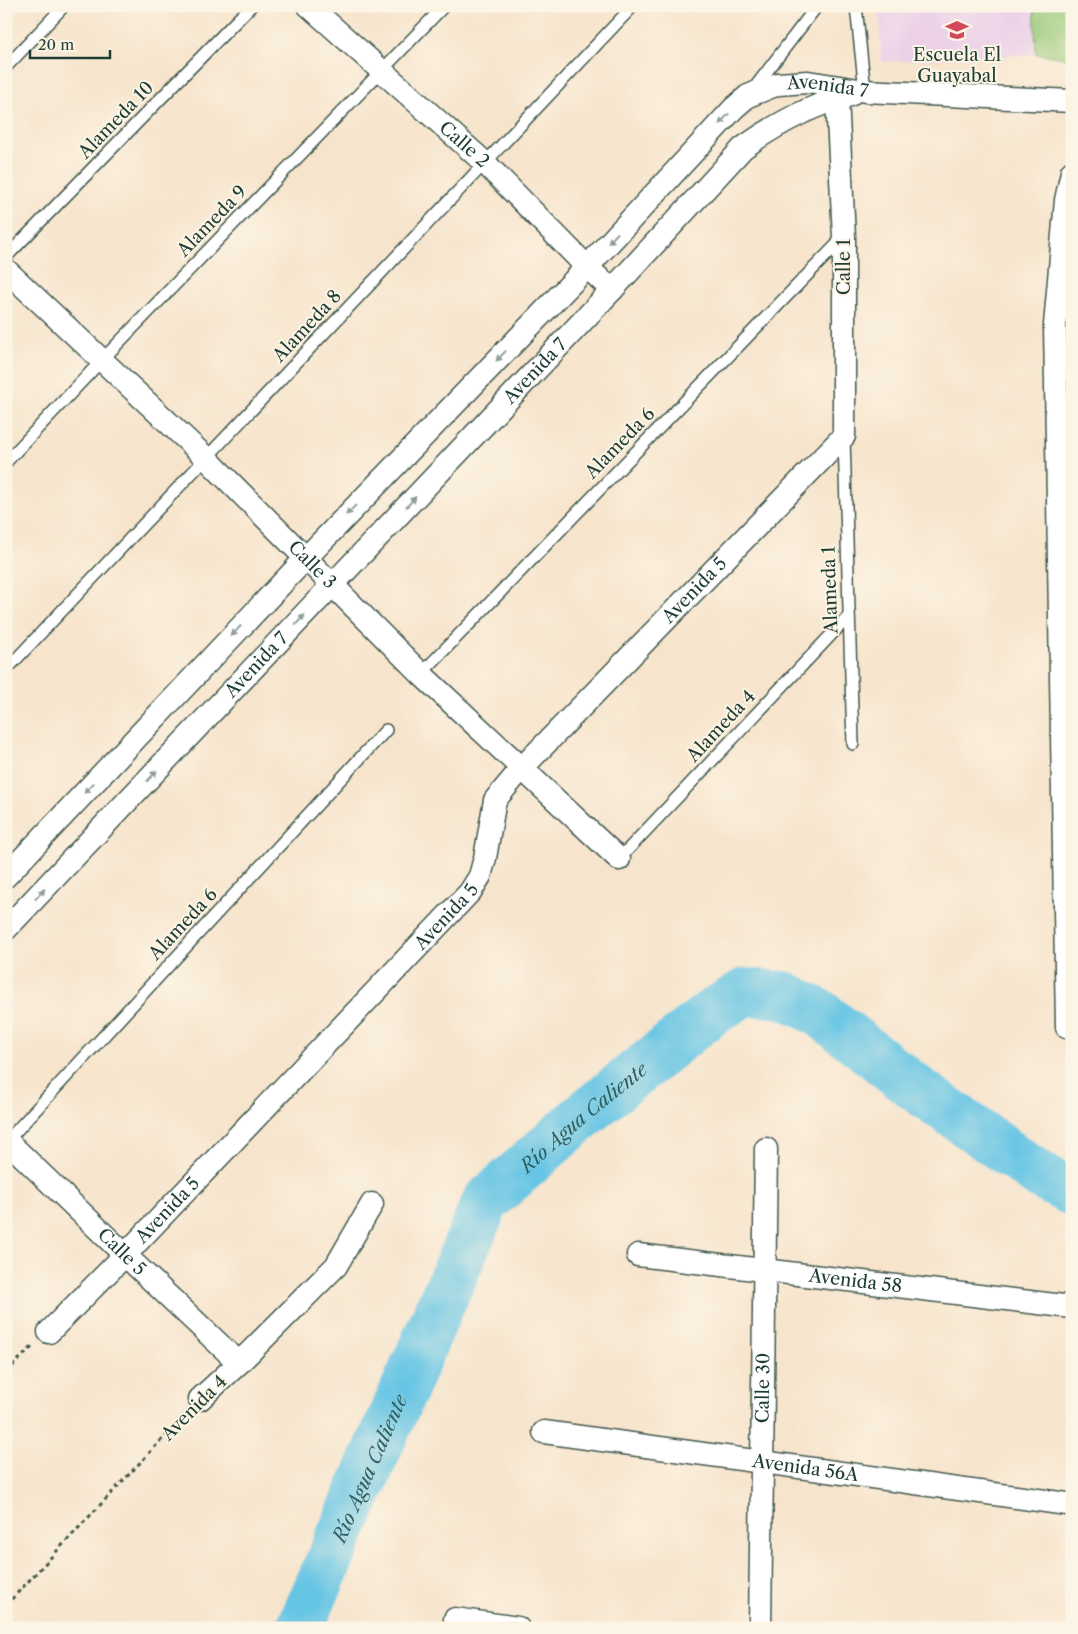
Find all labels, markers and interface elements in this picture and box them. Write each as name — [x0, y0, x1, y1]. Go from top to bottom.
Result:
school or university icon: Escuela El Guayabal — [944, 17, 970, 43]
scale bar — [30, 28, 110, 60]
text: 20 m — [38, 35, 74, 54]
place label: Escuela El Guayabal — [913, 44, 1001, 87]
street label: Avenida 7 — [785, 71, 870, 102]
street label: Alameda 10 — [73, 77, 158, 164]
one-way arrow — [718, 113, 730, 125]
street label: Calle 2 — [435, 116, 494, 172]
street label: Alameda 9 — [172, 181, 251, 262]
one-way arrow — [607, 232, 619, 244]
street label: Calle 1 — [833, 238, 855, 295]
street label: Alameda 8 — [267, 285, 346, 367]
street label: Avenida 7 — [498, 334, 572, 409]
one-way arrow — [495, 349, 507, 361]
street label: Alameda 6 — [580, 403, 659, 484]
one-way arrow — [405, 496, 417, 508]
one-way arrow — [345, 504, 357, 516]
street label: Calle 3 — [284, 536, 341, 593]
street label: Alameda 1 — [817, 545, 843, 635]
street label: Avenida 5 — [657, 553, 731, 628]
one-way arrow — [294, 614, 306, 626]
one-way arrow — [230, 625, 242, 637]
street label: Avenida 7 — [219, 627, 293, 703]
street label: Alameda 4 — [681, 685, 760, 767]
one-way arrow — [146, 770, 158, 782]
one-way arrow — [83, 782, 95, 794]
street label: Avenida 5 — [409, 880, 483, 955]
street label: Alameda 6 — [143, 883, 222, 965]
one-way arrow — [34, 888, 46, 900]
water label: Río Agua Caliente — [514, 1057, 652, 1179]
street label: Avenida 5 — [130, 1172, 204, 1249]
street label: Calle 5 — [93, 1224, 151, 1280]
street label: Avenida 58 — [807, 1264, 903, 1298]
street label: Calle 30 — [752, 1353, 774, 1423]
street label: Avenida 4 — [156, 1371, 231, 1446]
water label: Río Agua Caliente — [327, 1391, 413, 1548]
street label: Avenida 56A — [750, 1450, 861, 1486]

